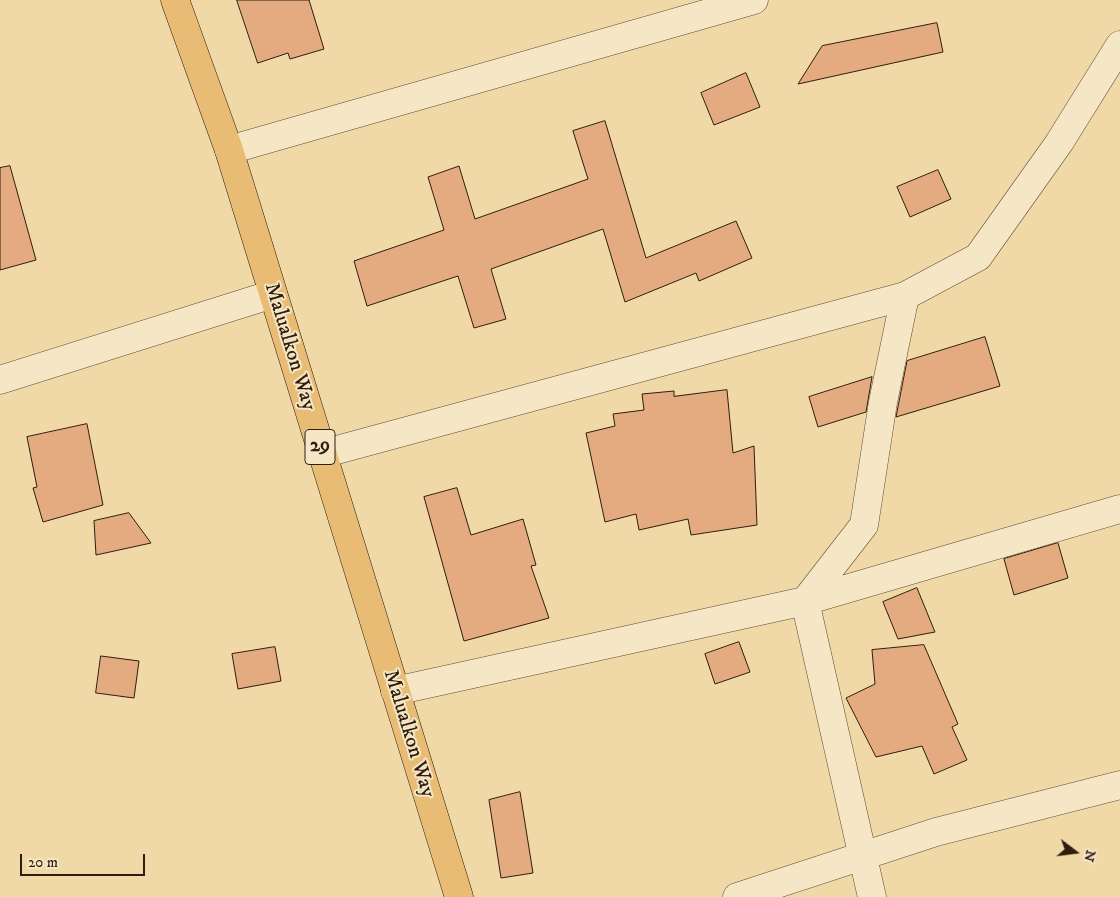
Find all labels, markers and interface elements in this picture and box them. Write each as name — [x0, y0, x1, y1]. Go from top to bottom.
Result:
street label: Malualkon Way — [258, 280, 320, 414]
road number: 29 — [305, 430, 335, 464]
street label: Malualkon Way — [377, 667, 439, 801]
north arrow — [1050, 827, 1100, 877]
scale bar — [22, 844, 148, 876]
text: N — [1079, 848, 1100, 864]
text: 20 m — [28, 853, 58, 872]

